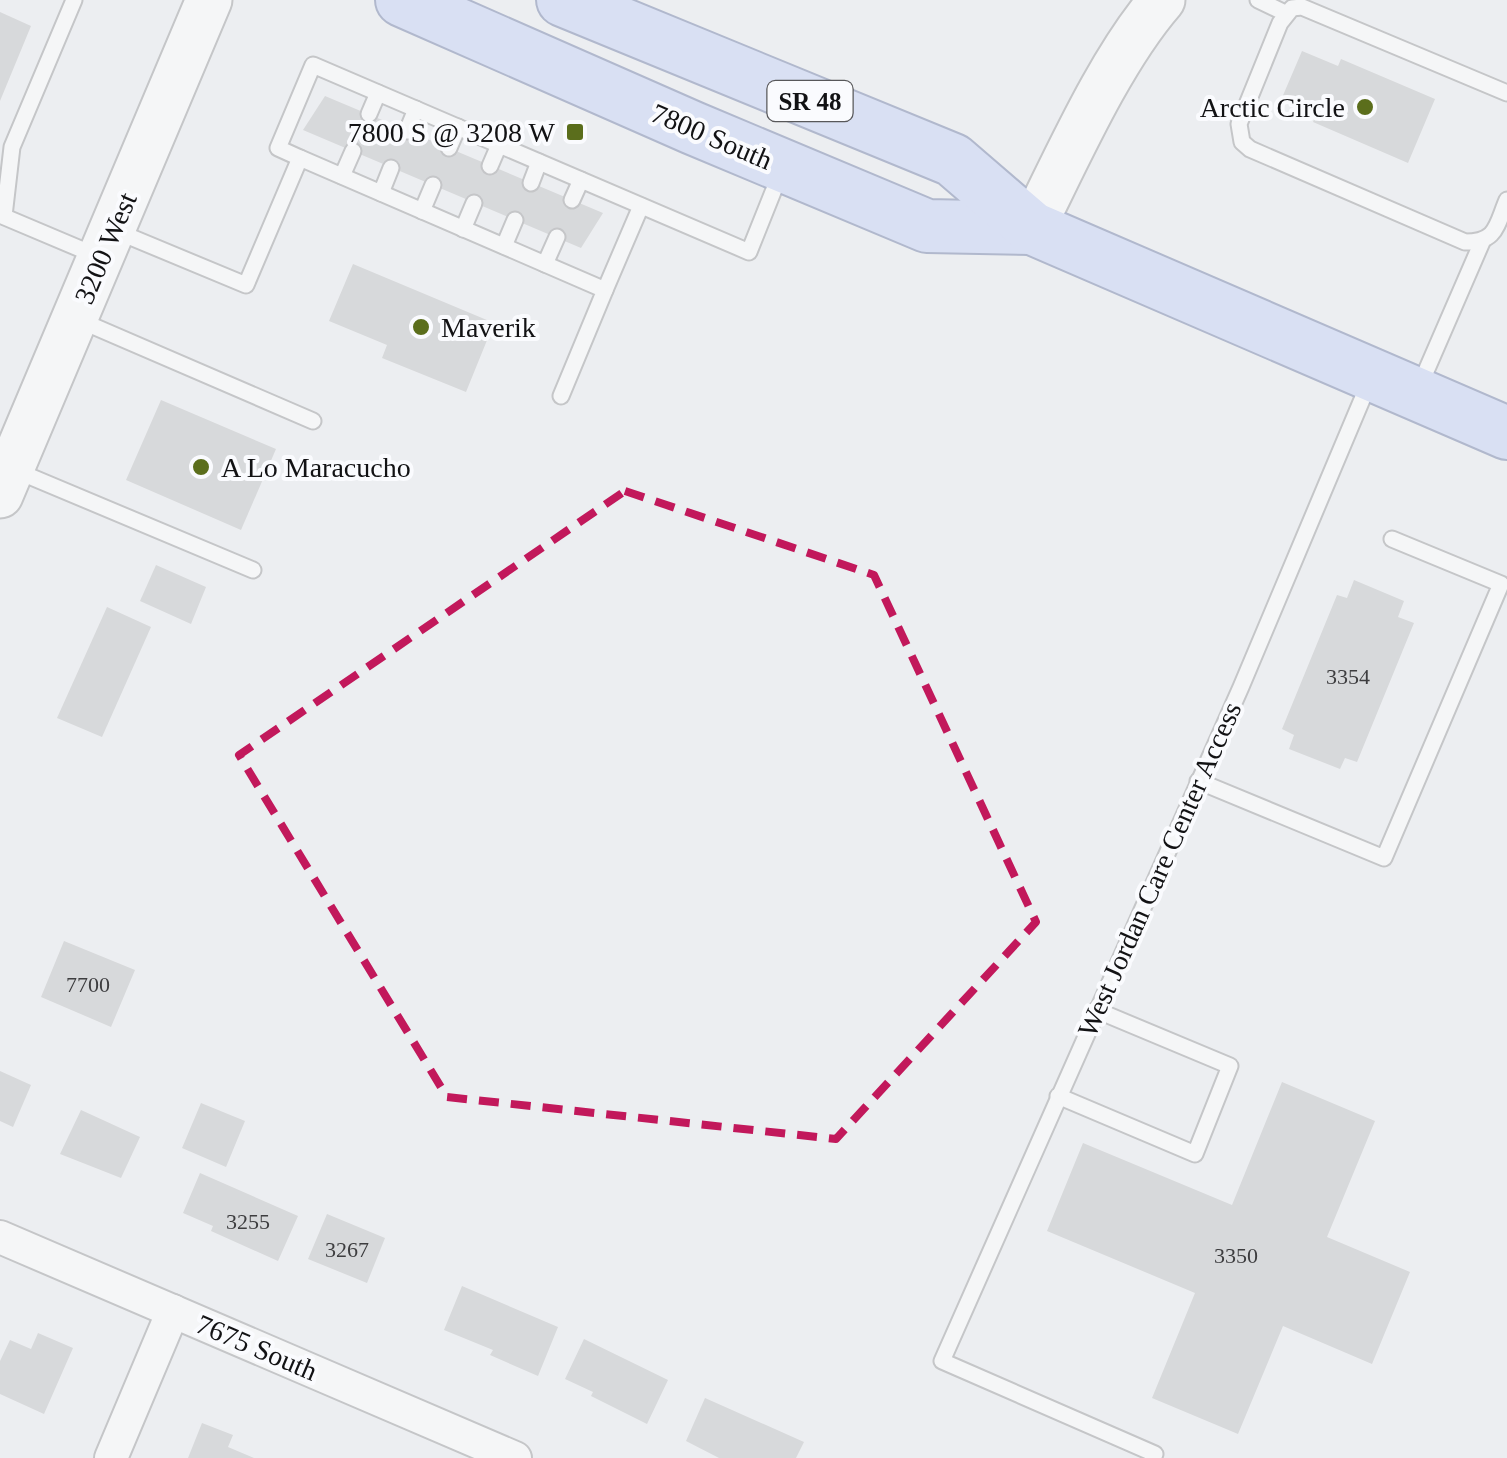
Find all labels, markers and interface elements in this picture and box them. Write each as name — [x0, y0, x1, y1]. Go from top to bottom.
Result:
road number: SR 48 — [768, 81, 852, 121]
place label: Arctic Circle — [1200, 92, 1345, 123]
marker: Arctic Circle — [1354, 96, 1376, 118]
street label: 7800 South — [647, 97, 777, 176]
place label: 7800 S @ 3208 W — [348, 117, 556, 148]
marker: 7800 S @ 3208 W — [564, 121, 586, 143]
street label: 3200 West — [68, 188, 143, 308]
place label: Maverik — [441, 312, 536, 343]
marker: Maverik — [410, 316, 432, 338]
place label: A Lo Maracucho — [221, 452, 411, 483]
marker: A Lo Maracucho — [190, 456, 212, 478]
house number: 3354 — [1326, 664, 1370, 689]
street label: West Jordan Care Center Access — [1071, 697, 1247, 1041]
house number: 7700 — [66, 972, 110, 997]
house number: 3255 — [226, 1209, 270, 1234]
house number: 3267 — [325, 1237, 369, 1262]
house number: 3350 — [1214, 1243, 1258, 1268]
street label: 7675 South — [192, 1308, 322, 1387]

